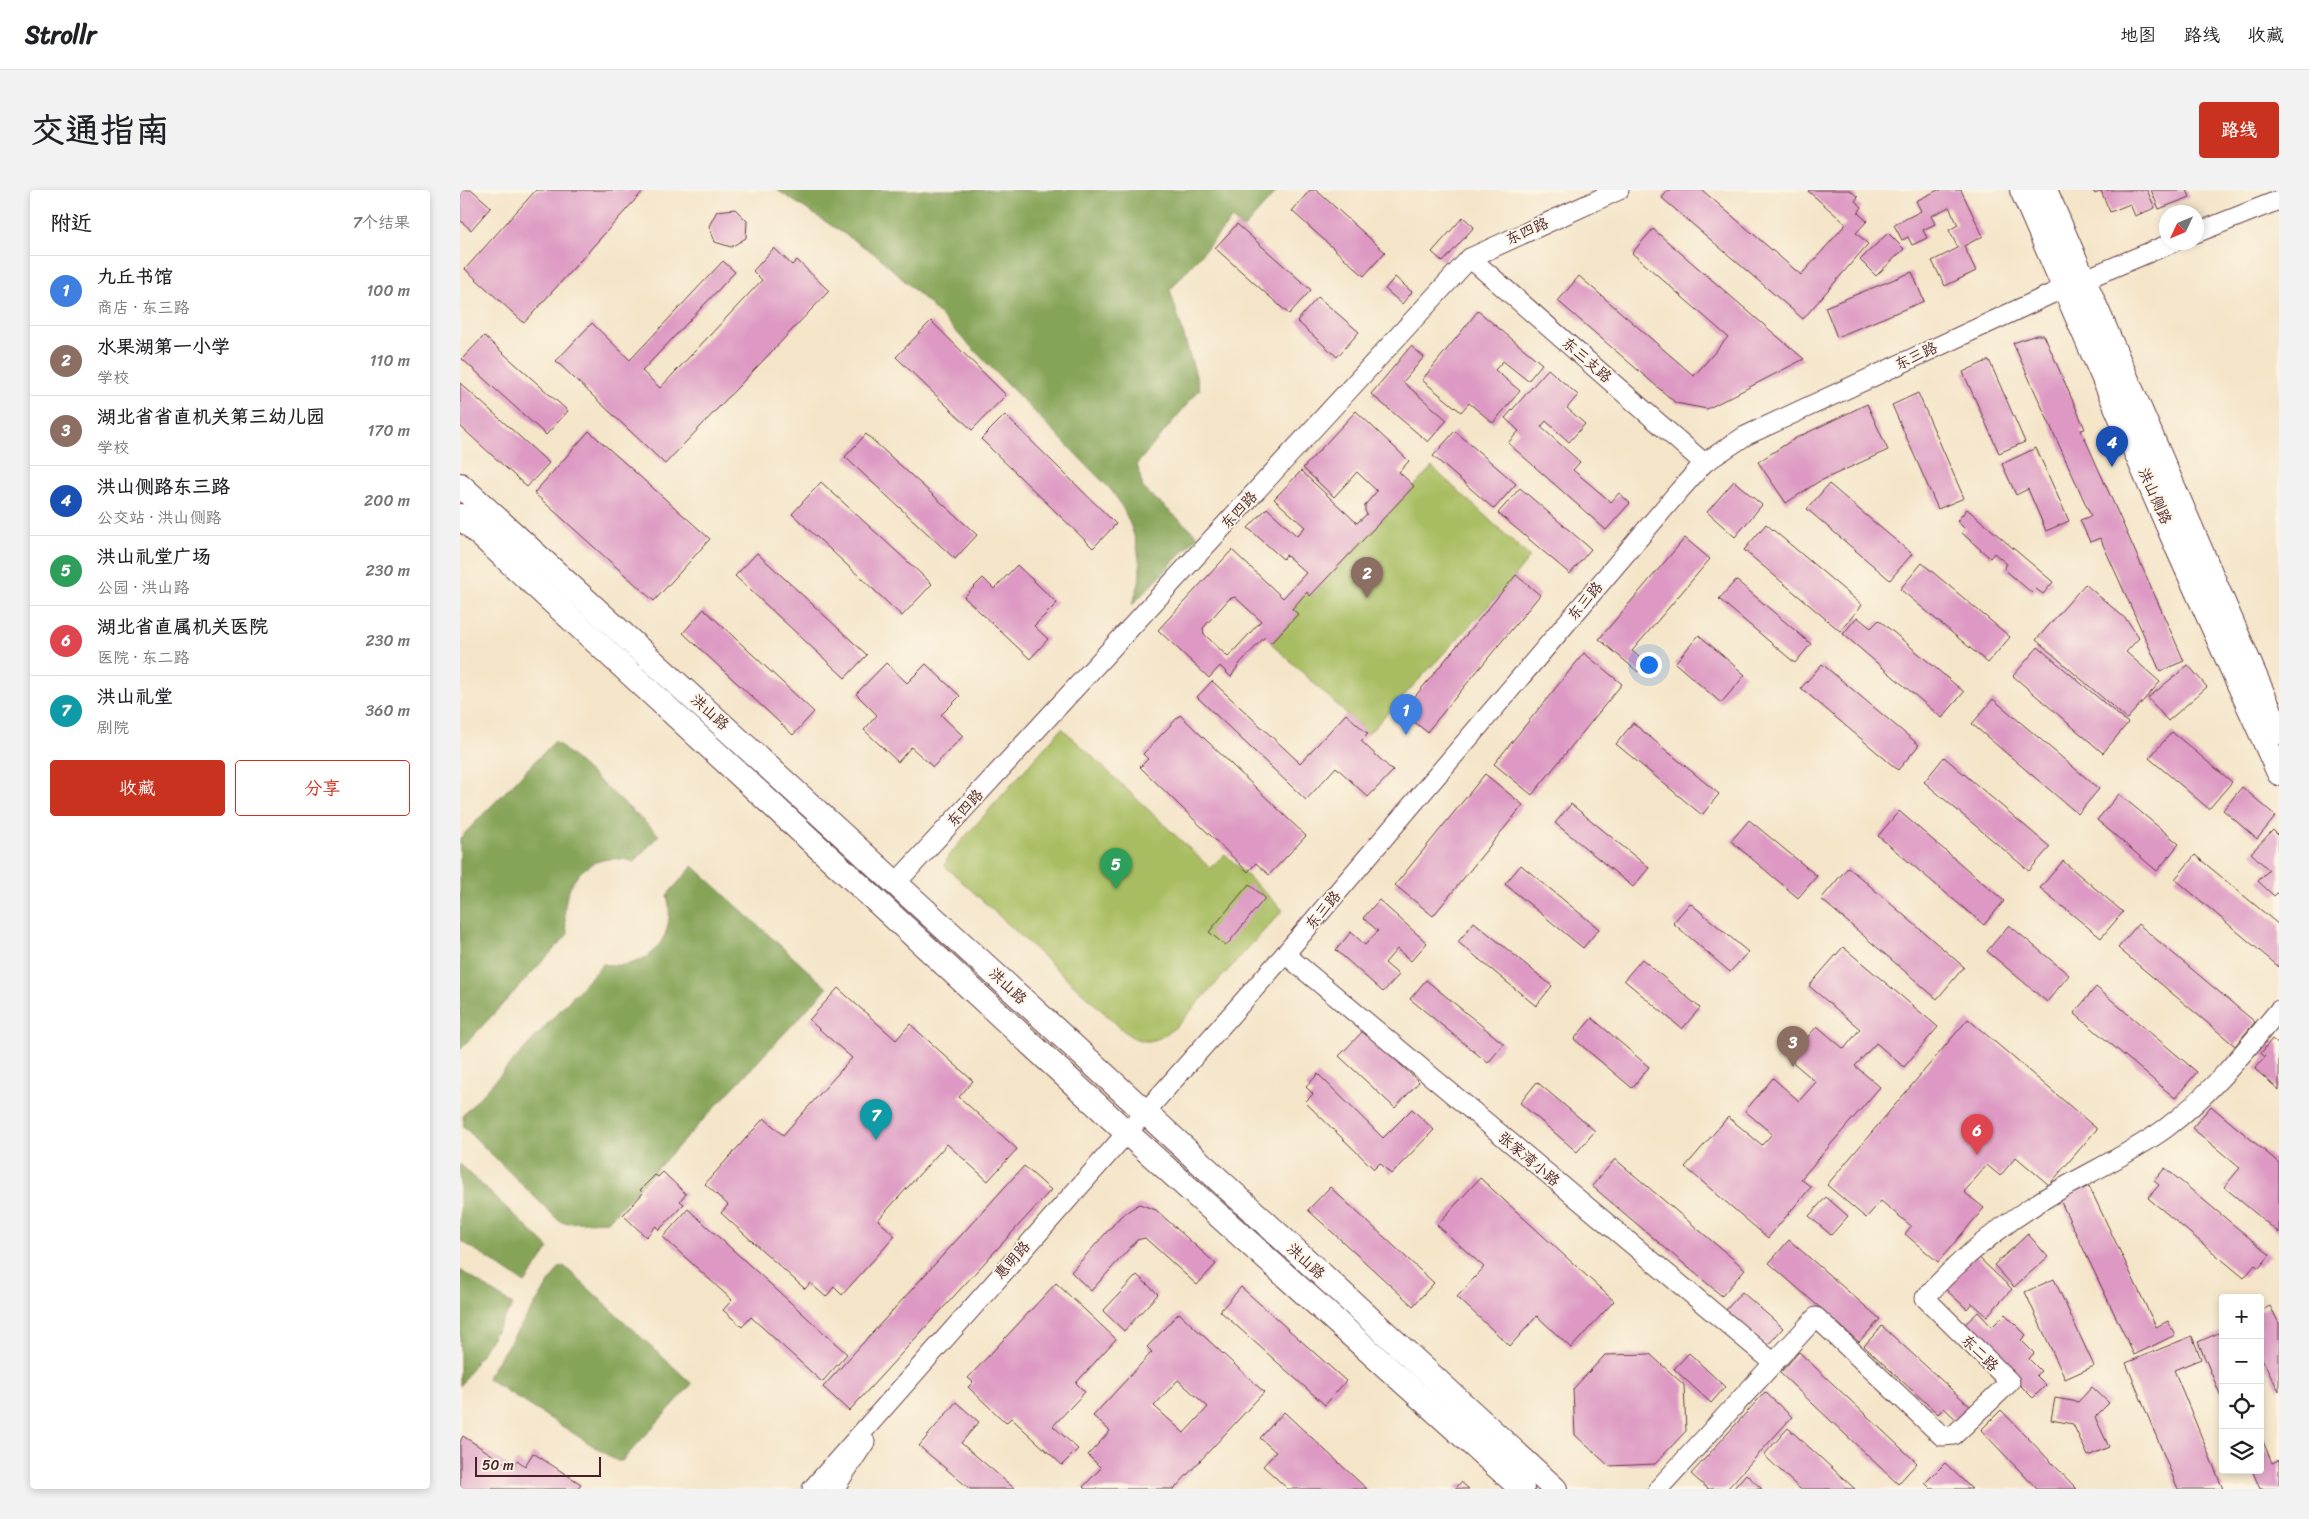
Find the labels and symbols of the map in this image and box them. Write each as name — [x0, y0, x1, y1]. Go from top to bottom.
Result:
north arrow — [2159, 205, 2204, 250]
street label: 东四路 — [1501, 210, 1553, 252]
street label: 东三支路 — [1556, 331, 1618, 389]
street label: 东三路 — [1890, 335, 1942, 377]
pin: 4 — [2096, 426, 2128, 467]
street label: 洪山侧路 — [2131, 463, 2179, 529]
street label: 东四路 — [1214, 485, 1264, 535]
pin: 2 — [1351, 557, 1383, 598]
street label: 东三路 — [1561, 575, 1609, 627]
your location — [1636, 652, 1662, 678]
street label: 洪山路 — [685, 687, 735, 737]
pin: 1 — [1390, 694, 1422, 735]
street label: 东四路 — [940, 783, 990, 833]
pin: 5 — [1100, 848, 1132, 889]
street label: 东三路 — [1299, 884, 1347, 936]
street label: 洪山路 — [983, 961, 1033, 1011]
pin: 3 — [1777, 1026, 1809, 1067]
pin: 7 — [860, 1099, 892, 1140]
pin: 6 — [1961, 1114, 1993, 1155]
street label: 张家湾小路 — [1492, 1125, 1566, 1193]
street label: 惠明路 — [987, 1235, 1037, 1285]
street label: 洪山路 — [1281, 1236, 1331, 1286]
street label: 东二路 — [1955, 1328, 2005, 1378]
scale bar — [475, 1454, 601, 1477]

